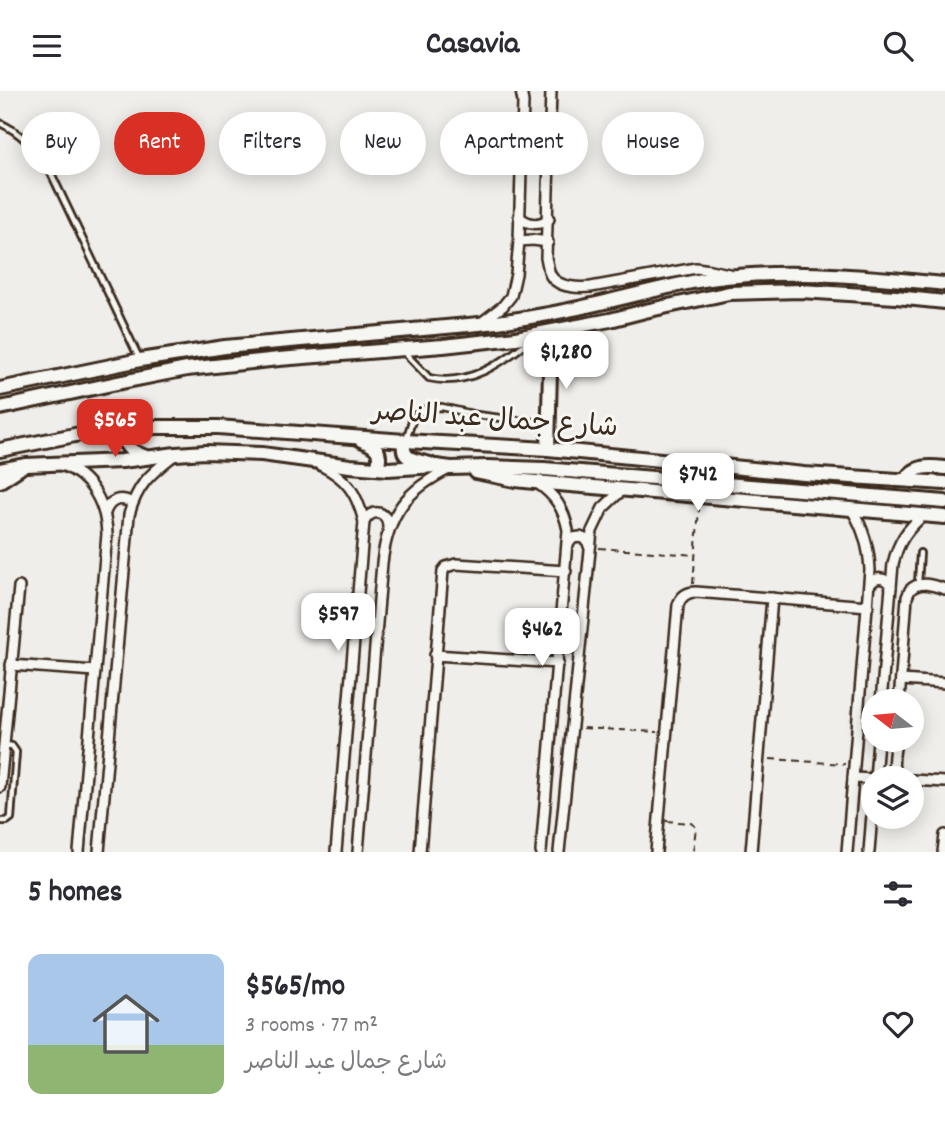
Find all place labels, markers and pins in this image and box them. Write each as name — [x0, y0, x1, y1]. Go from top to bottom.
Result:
pin: $1,280 — [509, 331, 623, 391]
pin: $565 — [74, 399, 156, 459]
pin: $742 — [657, 453, 739, 513]
pin: $597 — [297, 594, 379, 653]
pin: $462 — [501, 609, 583, 668]

